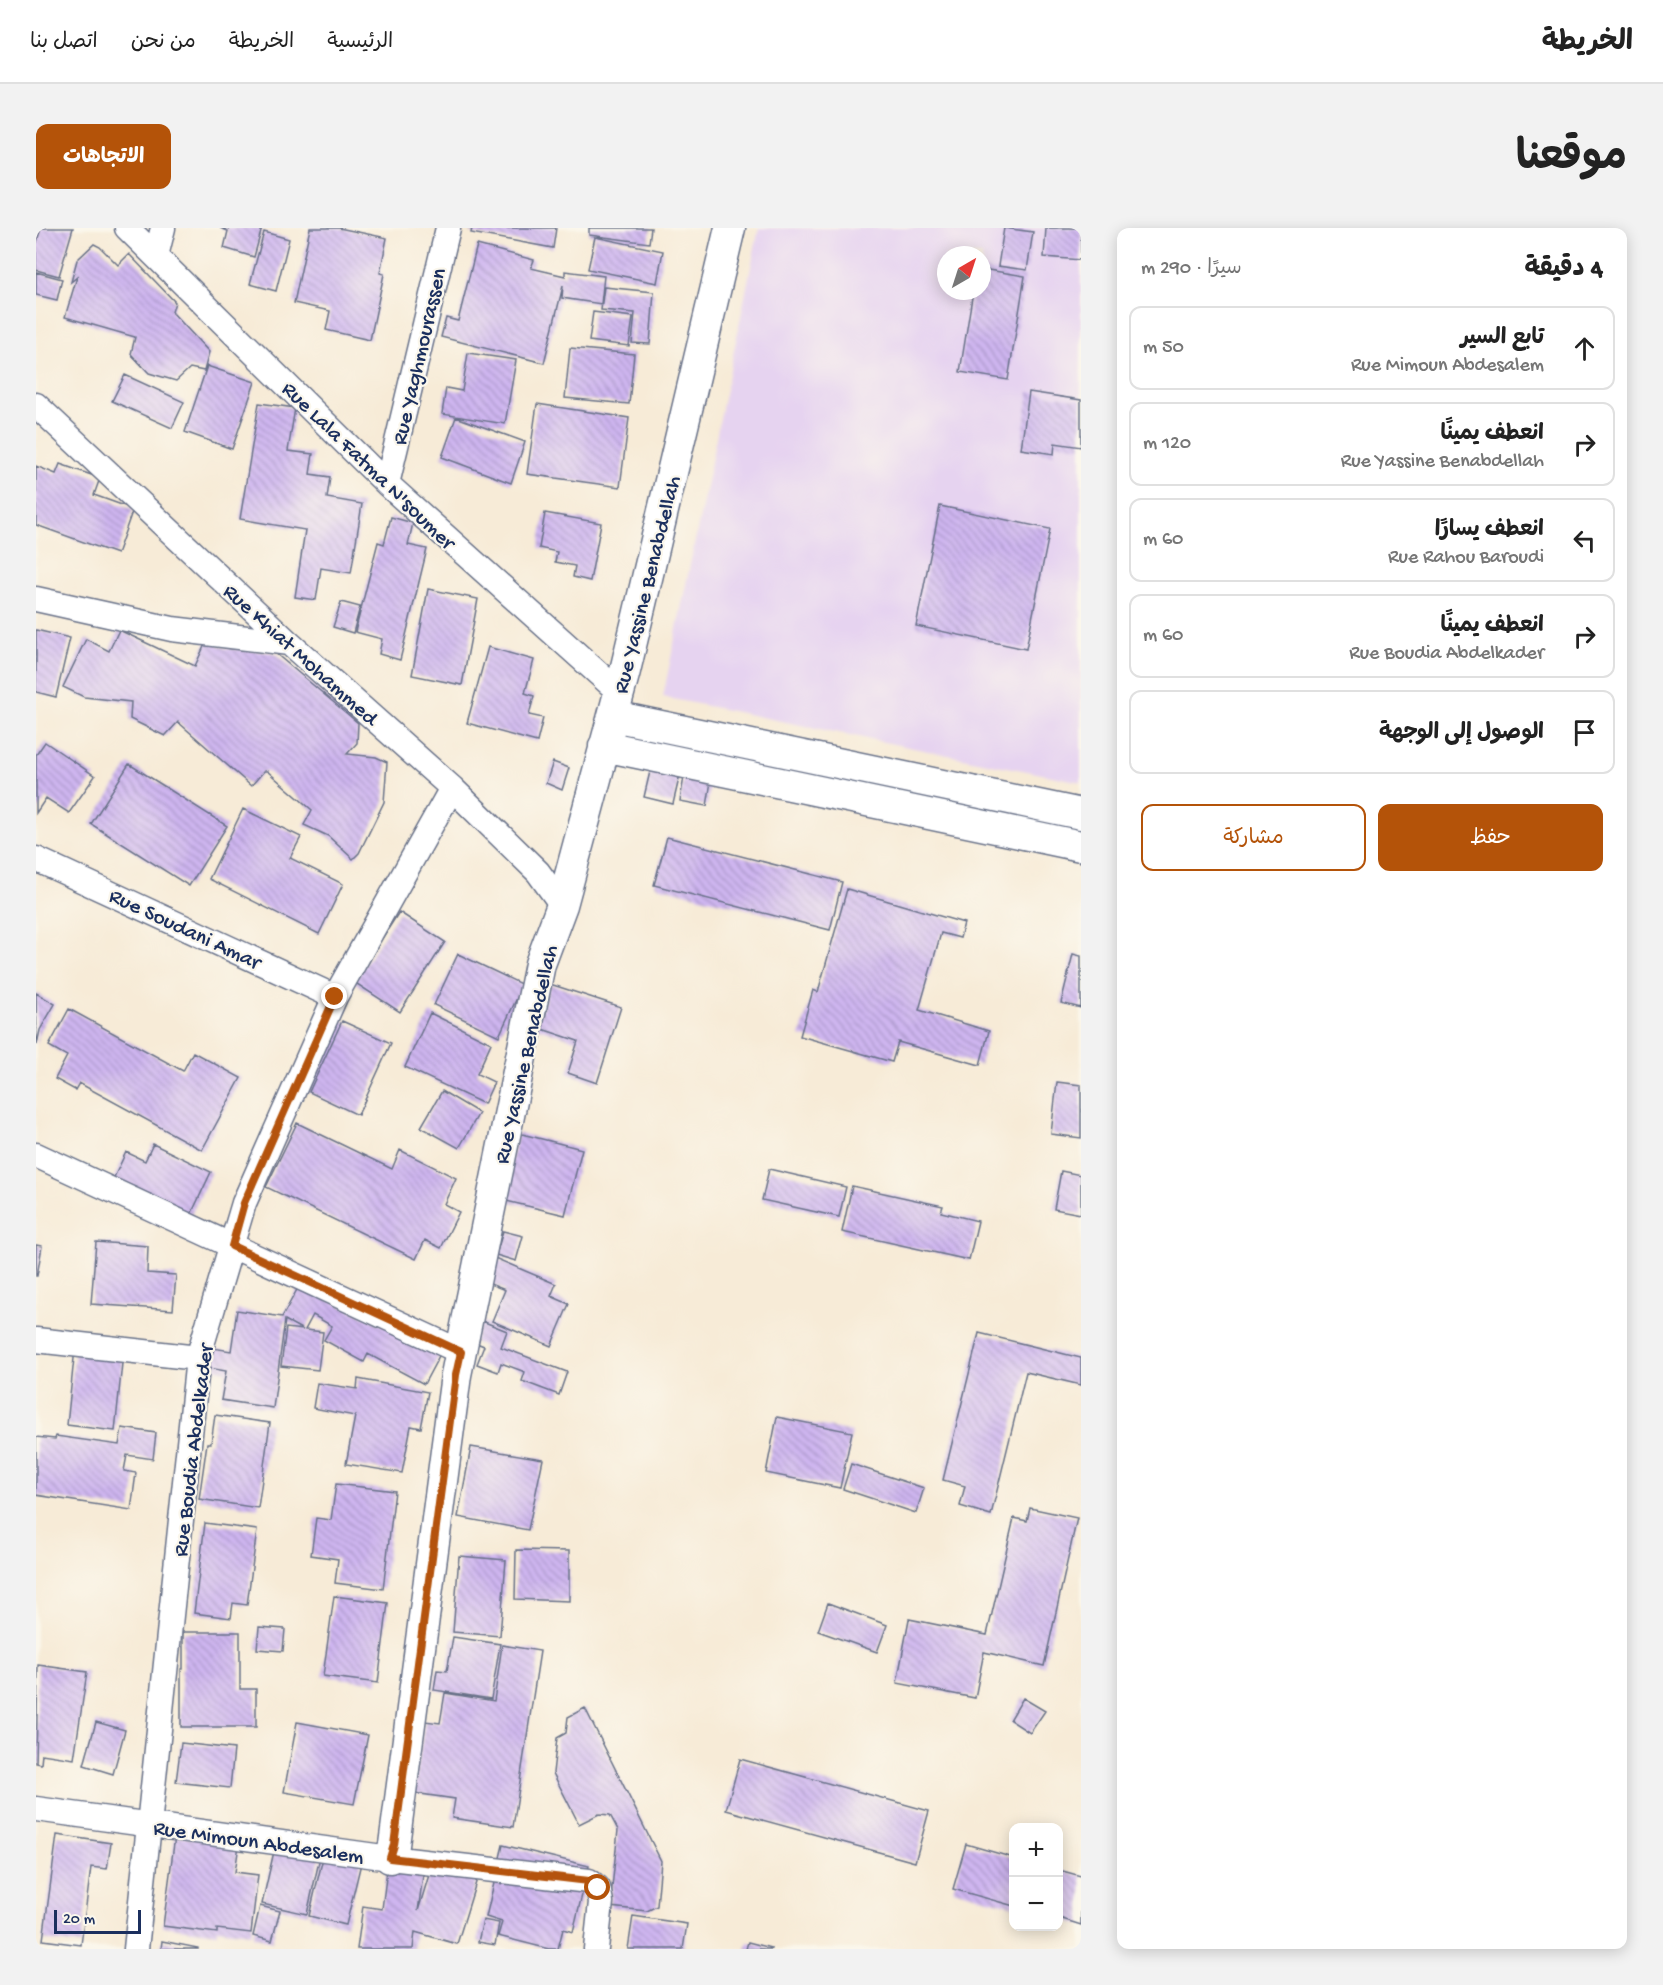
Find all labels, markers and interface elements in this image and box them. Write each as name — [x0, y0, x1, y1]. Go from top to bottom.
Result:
text: الخريطة — [1542, 27, 1633, 60]
text: اتصل بنا — [30, 31, 98, 56]
text: من نحن — [131, 31, 196, 56]
text: الخريطة — [229, 31, 294, 56]
text: الرئيسية — [327, 31, 393, 56]
button: الاتجاهات — [36, 124, 171, 189]
text: موقعنا — [1516, 136, 1627, 185]
north arrow — [937, 246, 991, 300]
text: 4 دقيقة — [1525, 255, 1603, 286]
text: سيرًا · 290 m — [1141, 258, 1242, 281]
street label: Rue Yaghmourassen — [388, 265, 454, 448]
text: تابع السير — [1460, 326, 1544, 352]
icon: ahead — [1568, 332, 1601, 365]
text: 50 m — [1143, 337, 1184, 360]
text: Rue Mimoun Abdesalem — [1351, 355, 1544, 378]
street label: Rue Lala Fatma N'soumer — [275, 377, 461, 558]
text: انعطف يمينًا — [1441, 422, 1544, 448]
icon: right — [1568, 428, 1601, 461]
text: 120 m — [1143, 433, 1191, 456]
text: Rue Yassine Benabdellah — [1341, 451, 1544, 474]
street label: Rue Yassine Benabdellah — [609, 473, 689, 697]
text: انعطف يسارًا — [1435, 518, 1544, 544]
icon: left — [1568, 524, 1601, 557]
text: 60 m — [1143, 529, 1183, 552]
text: Rue Rahou Baroudi — [1388, 547, 1544, 570]
street label: Rue Khiat Mohammed — [216, 579, 384, 734]
text: انعطف يمينًا — [1441, 614, 1544, 640]
icon: right — [1568, 620, 1601, 653]
text: 60 m — [1143, 625, 1183, 648]
text: Rue Boudia Abdelkader — [1349, 643, 1544, 666]
icon: arrive — [1568, 716, 1601, 749]
text: الوصول إلى الوجهة — [1379, 721, 1544, 747]
button: مشاركة — [1141, 804, 1366, 871]
button: حفظ — [1378, 804, 1603, 871]
street label: Rue Soudani Amar — [104, 884, 266, 978]
street label: Rue Yassine Benabdellah — [490, 943, 566, 1167]
route end — [321, 983, 347, 1009]
street label: Rue Boudia Abdelkader — [169, 1340, 221, 1558]
street label: Rue Mimoun Abdesalem — [151, 1816, 366, 1872]
map controls — [1009, 1823, 1063, 1931]
button: + — [1009, 1823, 1063, 1877]
route start — [584, 1874, 610, 1900]
button: − — [1009, 1877, 1063, 1931]
scale bar — [54, 1907, 141, 1934]
text: 20 m — [63, 1911, 95, 1930]

